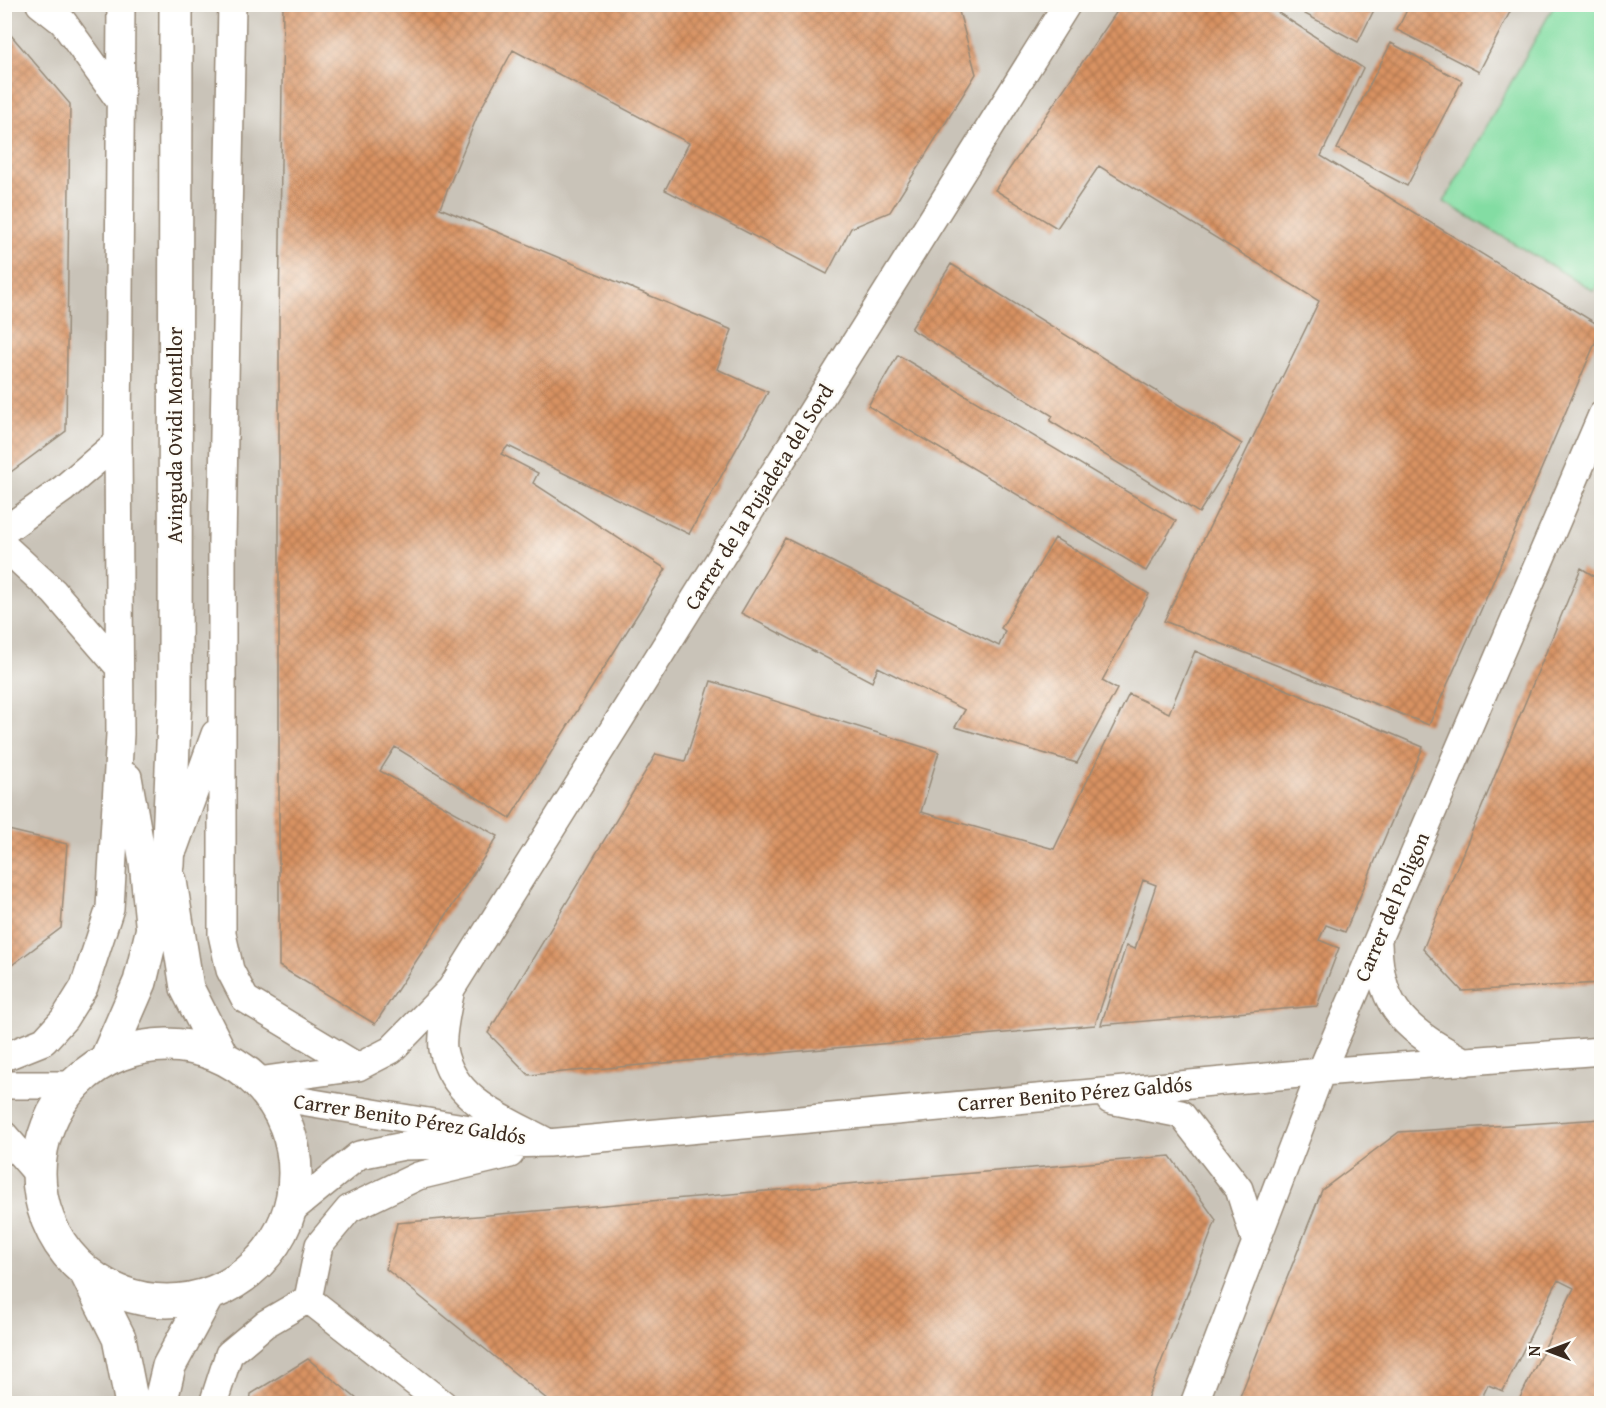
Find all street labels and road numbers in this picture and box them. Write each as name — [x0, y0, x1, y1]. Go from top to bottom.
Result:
street label: Avinguda Ovidi Montllor — [159, 326, 190, 543]
street label: Carrer de la Pujadeta del Sord — [676, 377, 841, 616]
street label: Carrer del Poligon — [1346, 827, 1437, 986]
street label: Carrer Benito Pérez Galdós — [956, 1068, 1193, 1119]
street label: Carrer Benito Pérez Galdós — [291, 1085, 529, 1152]

